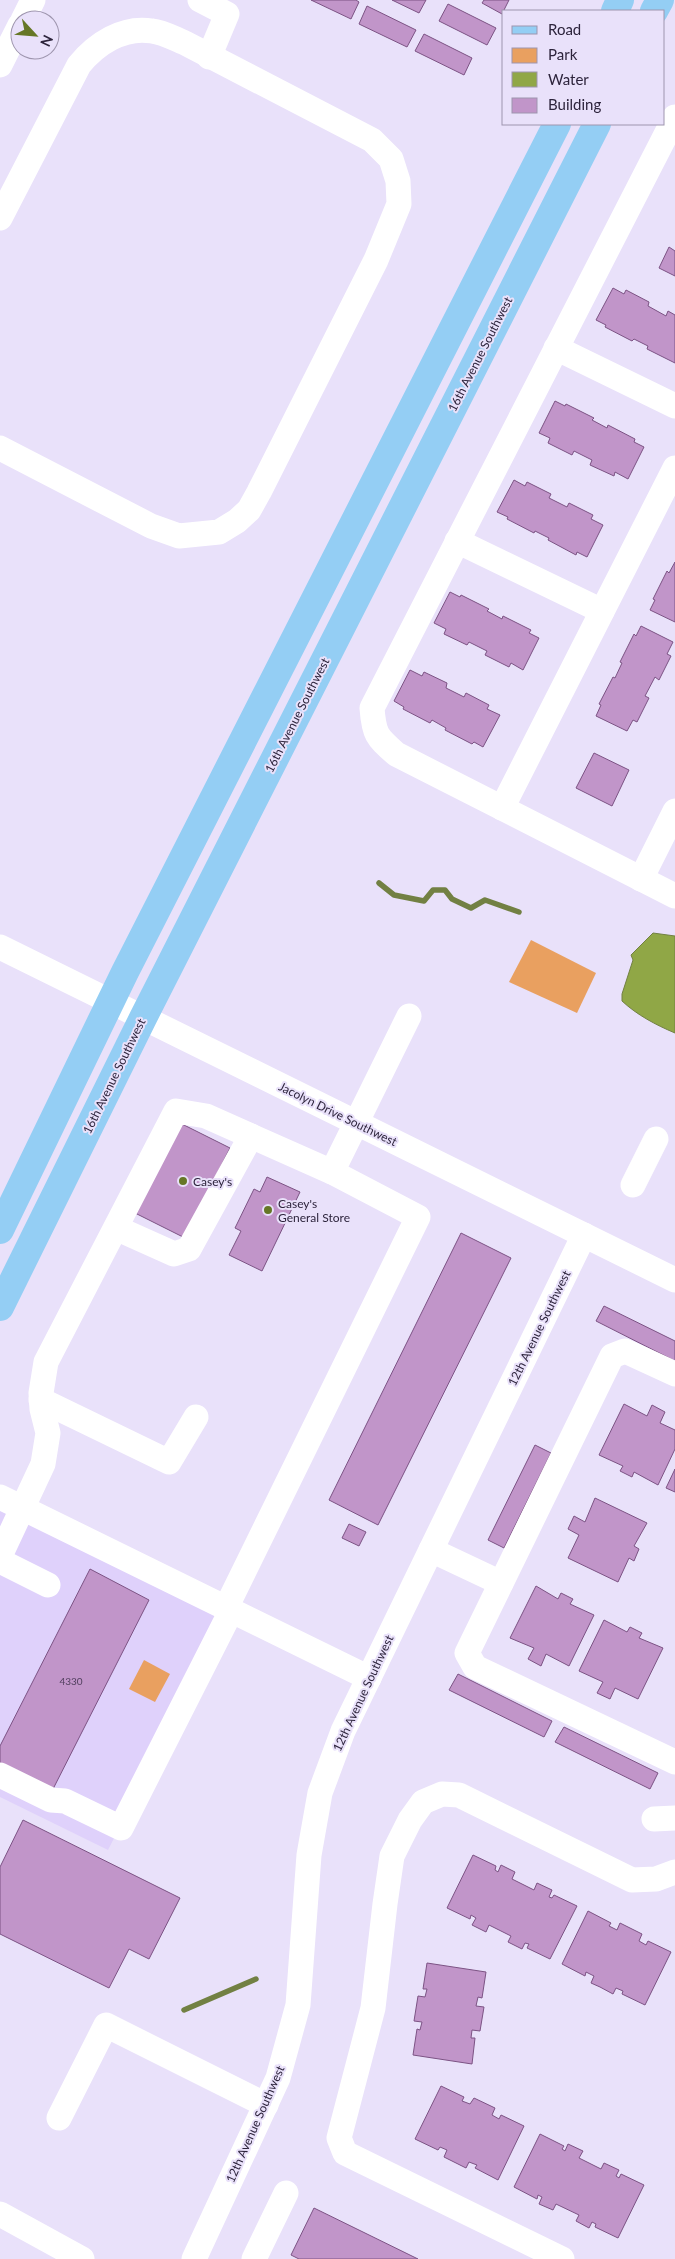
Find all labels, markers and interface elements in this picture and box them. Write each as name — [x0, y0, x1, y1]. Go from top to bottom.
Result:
north arrow — [10, 10, 60, 60]
legend — [502, 10, 665, 125]
text: Road — [548, 20, 581, 38]
text: N — [37, 32, 57, 49]
text: Park — [548, 45, 578, 63]
text: Water — [548, 70, 589, 88]
text: Building — [548, 95, 601, 113]
street label: 16th Avenue Southwest — [445, 294, 516, 414]
street label: 16th Avenue Southwest — [262, 655, 333, 775]
street label: 16th Avenue Southwest — [80, 1015, 149, 1136]
street label: Jacolyn Drive Southwest — [276, 1079, 400, 1149]
place label: Casey's — [193, 1174, 232, 1189]
marker: Casey's — [177, 1175, 189, 1187]
place label: Casey's General Store — [278, 1196, 350, 1225]
marker: Casey's General Store — [262, 1204, 274, 1216]
street label: 12th Avenue Southwest — [505, 1267, 574, 1388]
street label: 12th Avenue Southwest — [329, 1632, 397, 1753]
house number: 4330 — [59, 1675, 83, 1687]
street label: 12th Avenue Southwest — [222, 2063, 288, 2185]

